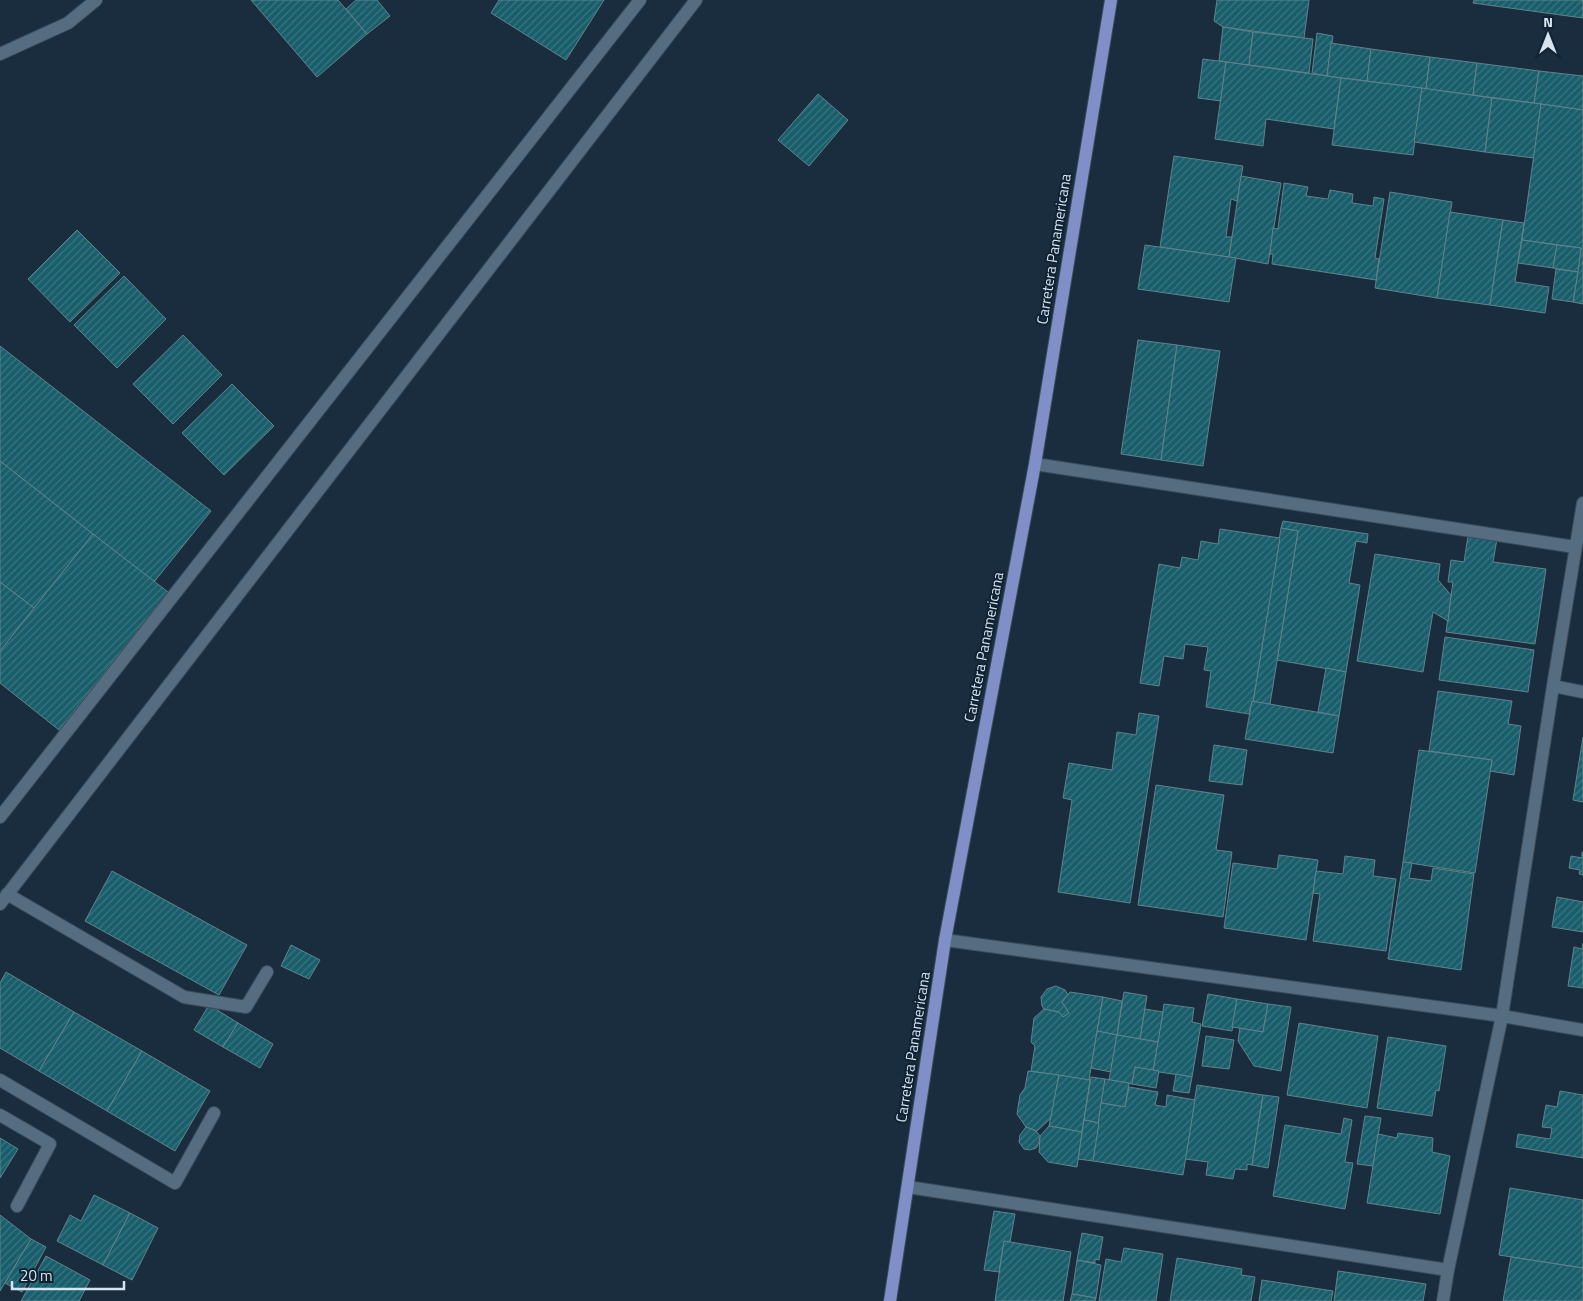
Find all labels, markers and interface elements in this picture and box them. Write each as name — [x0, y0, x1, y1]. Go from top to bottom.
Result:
north arrow — [1523, 10, 1573, 60]
text: N — [1543, 11, 1553, 32]
street label: Carretera Panamericana — [1030, 171, 1077, 326]
street label: Carretera Panamericana — [958, 569, 1009, 724]
street label: Carretera Panamericana — [889, 969, 936, 1124]
scale bar — [12, 1258, 125, 1290]
text: 20 m — [20, 1264, 53, 1287]

